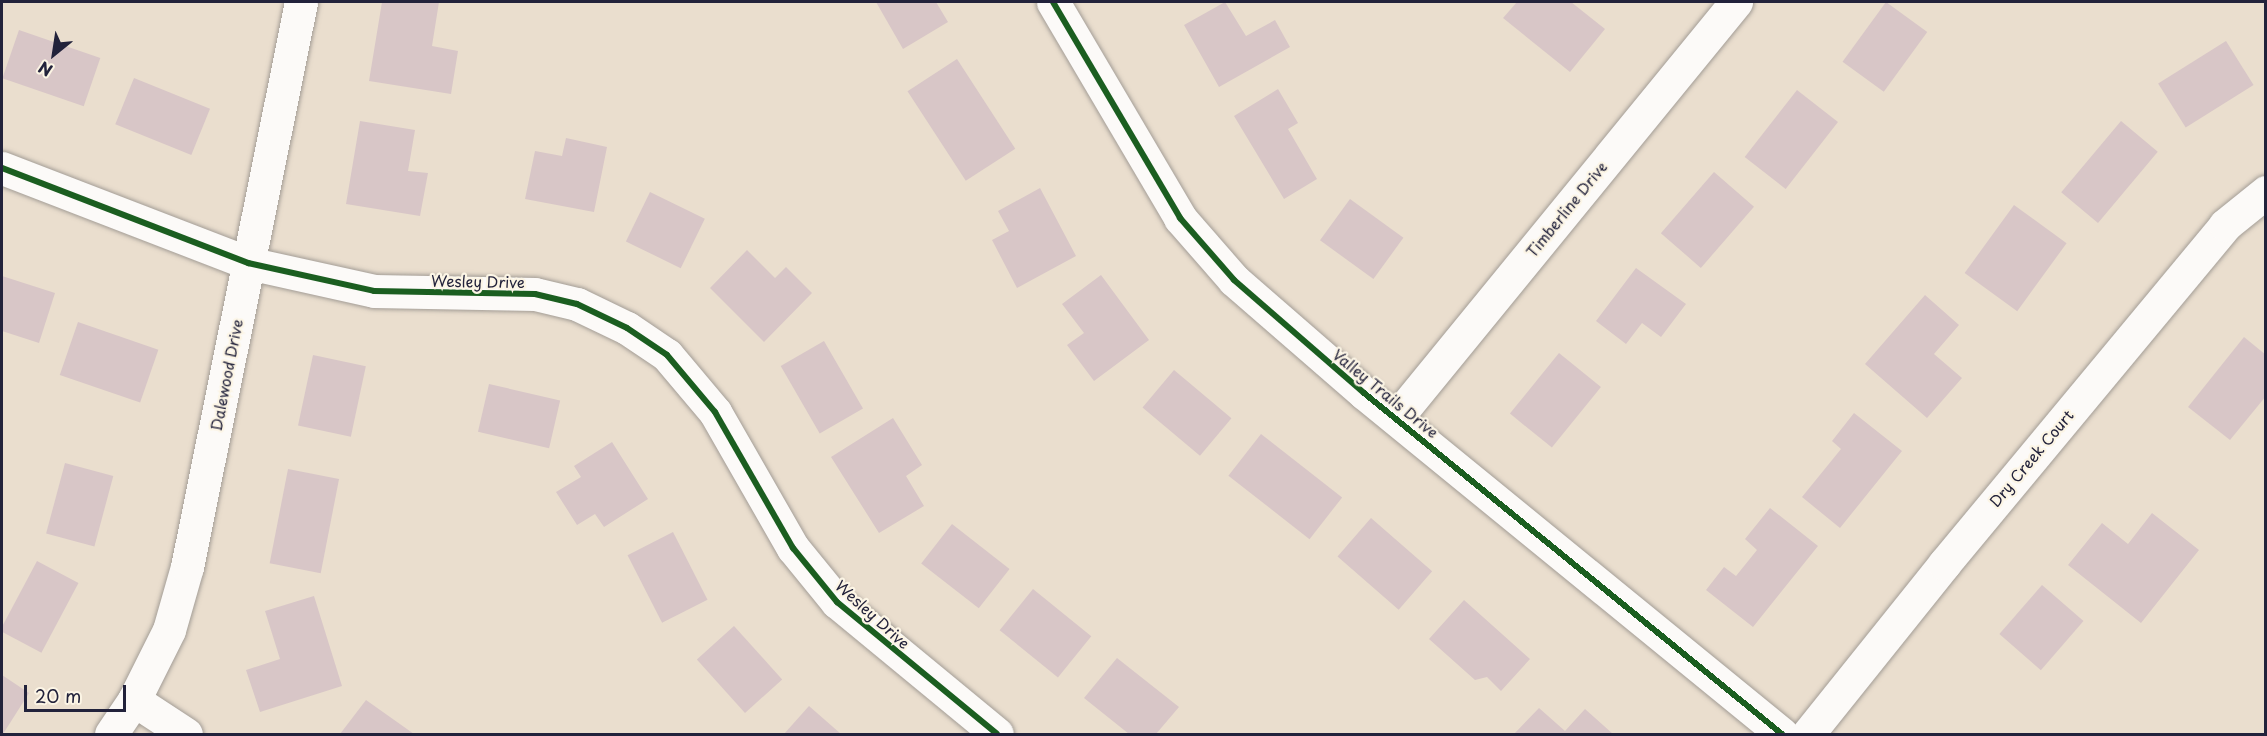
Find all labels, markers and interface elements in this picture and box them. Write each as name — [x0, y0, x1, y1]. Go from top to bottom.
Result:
north arrow — [24, 24, 84, 84]
text: N — [34, 56, 56, 83]
street label: Timberline Drive — [1522, 157, 1610, 261]
street label: Wesley Drive — [430, 271, 526, 291]
street label: Dalewood Drive — [206, 317, 246, 433]
street label: Valley Trails Drive — [1329, 345, 1443, 441]
street label: Dry Creek Court — [1985, 406, 2077, 510]
street label: Wesley Drive — [832, 576, 914, 652]
scale bar — [27, 673, 129, 711]
text: 20 m — [35, 682, 81, 709]

